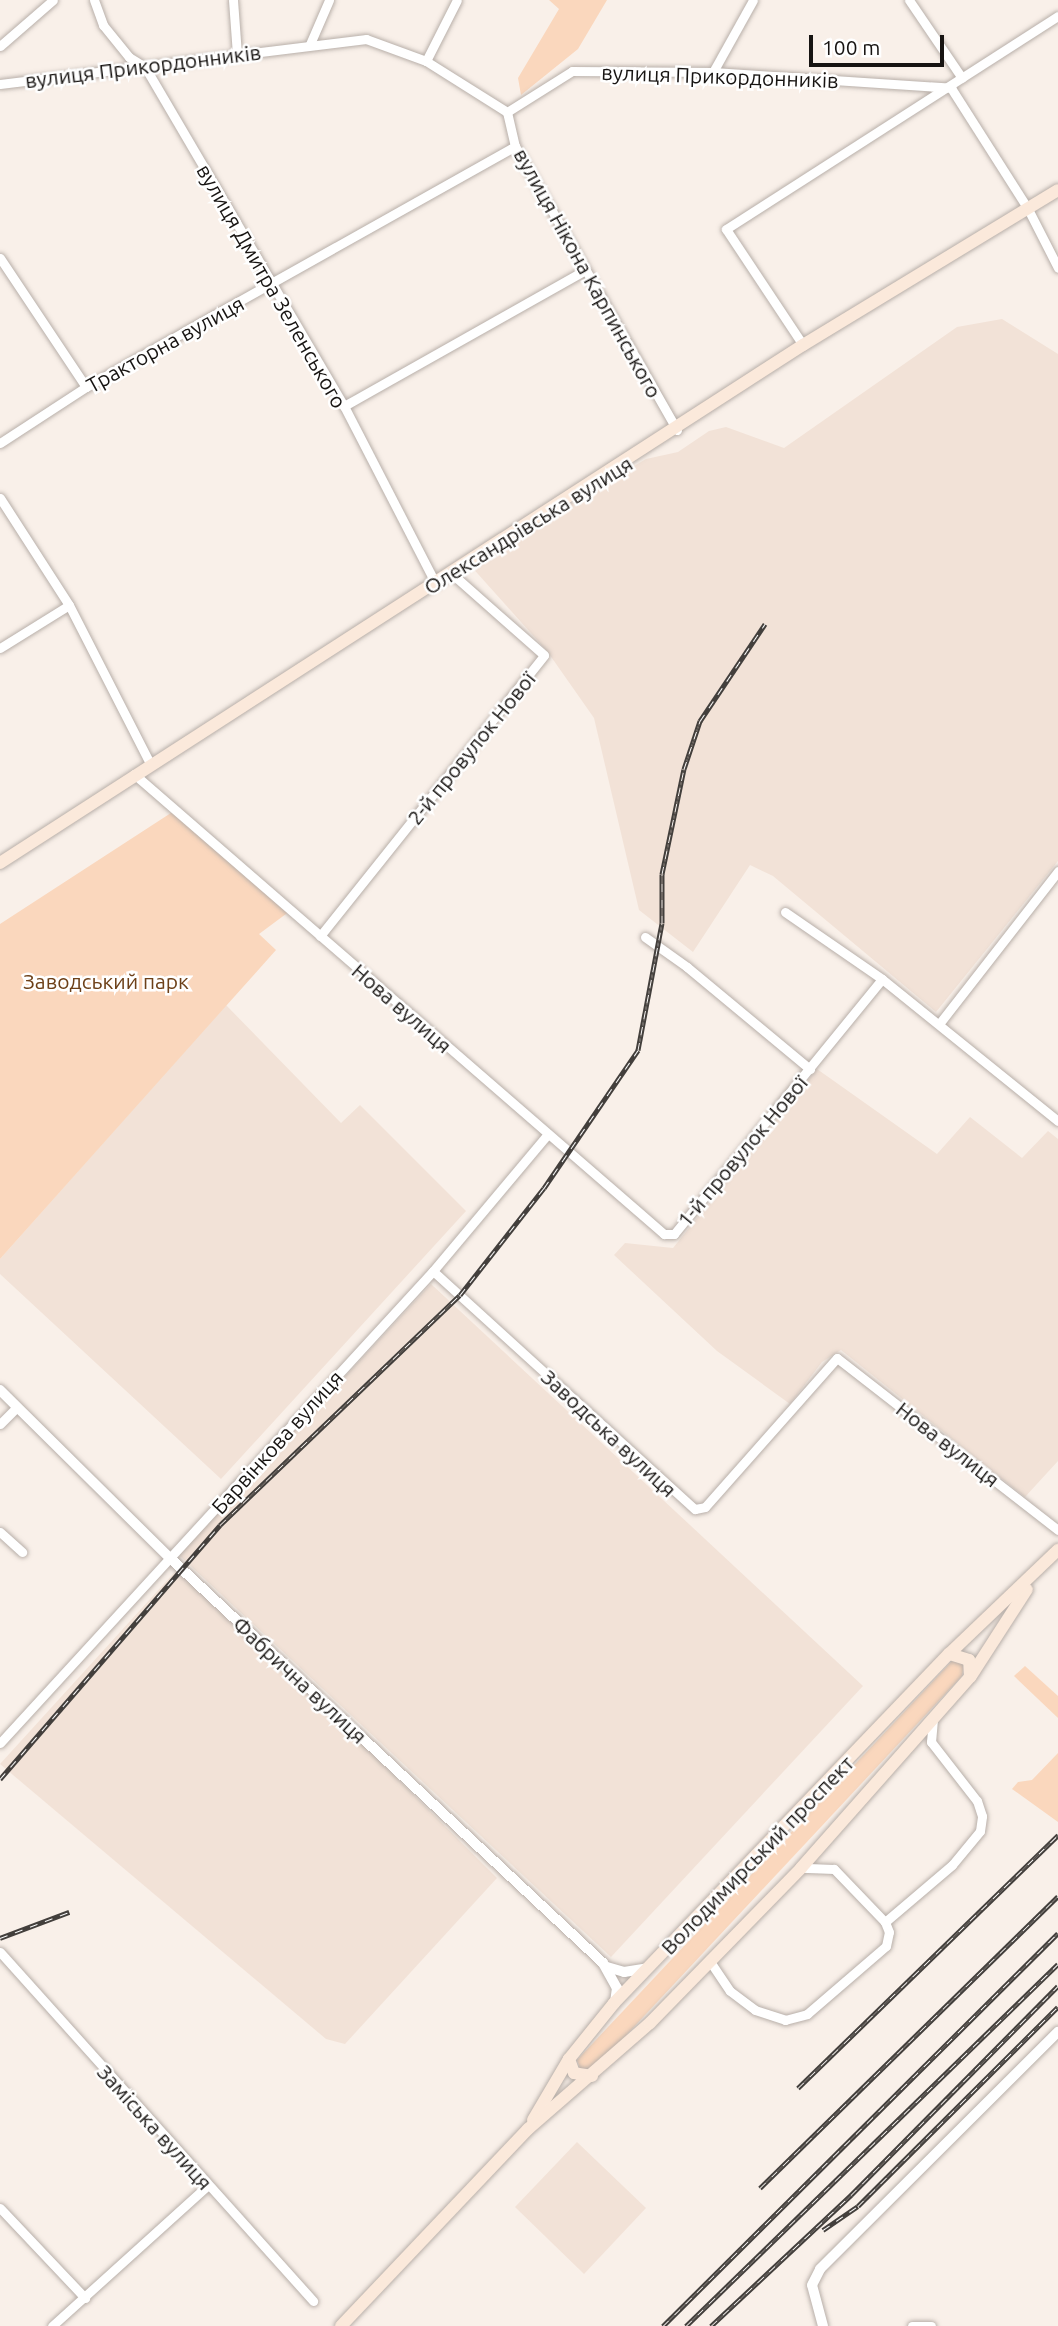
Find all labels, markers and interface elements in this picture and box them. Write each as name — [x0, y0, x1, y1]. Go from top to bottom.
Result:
scale bar — [813, 21, 948, 65]
text: 100 m — [822, 35, 880, 59]
street label: вулиця Прикордонників — [24, 39, 262, 93]
street label: вулиця Прикордонників — [601, 59, 839, 93]
street label: вулиця Нікона Карпинського — [509, 144, 667, 402]
street label: вулиця Дмитра Зеленського — [192, 160, 352, 412]
street label: Тракторна вулиця — [82, 290, 248, 398]
street label: Олександрівська вулиця — [419, 450, 637, 600]
street label: 2-й провулок Нової — [402, 667, 540, 829]
street label: Нова вулиця — [347, 958, 457, 1058]
park label: Заводський парк — [23, 968, 189, 994]
street label: 1-й провулок Нової — [672, 1070, 812, 1232]
street label: Заводська вулиця — [536, 1364, 682, 1502]
street label: Барвінкова вулиця — [206, 1365, 348, 1519]
street label: Нова вулиця — [892, 1396, 1004, 1492]
street label: Фабрична вулиця — [228, 1611, 372, 1749]
street label: Володимирський проспект — [655, 1750, 859, 1960]
street label: Заміська вулиця — [92, 2059, 218, 2195]

